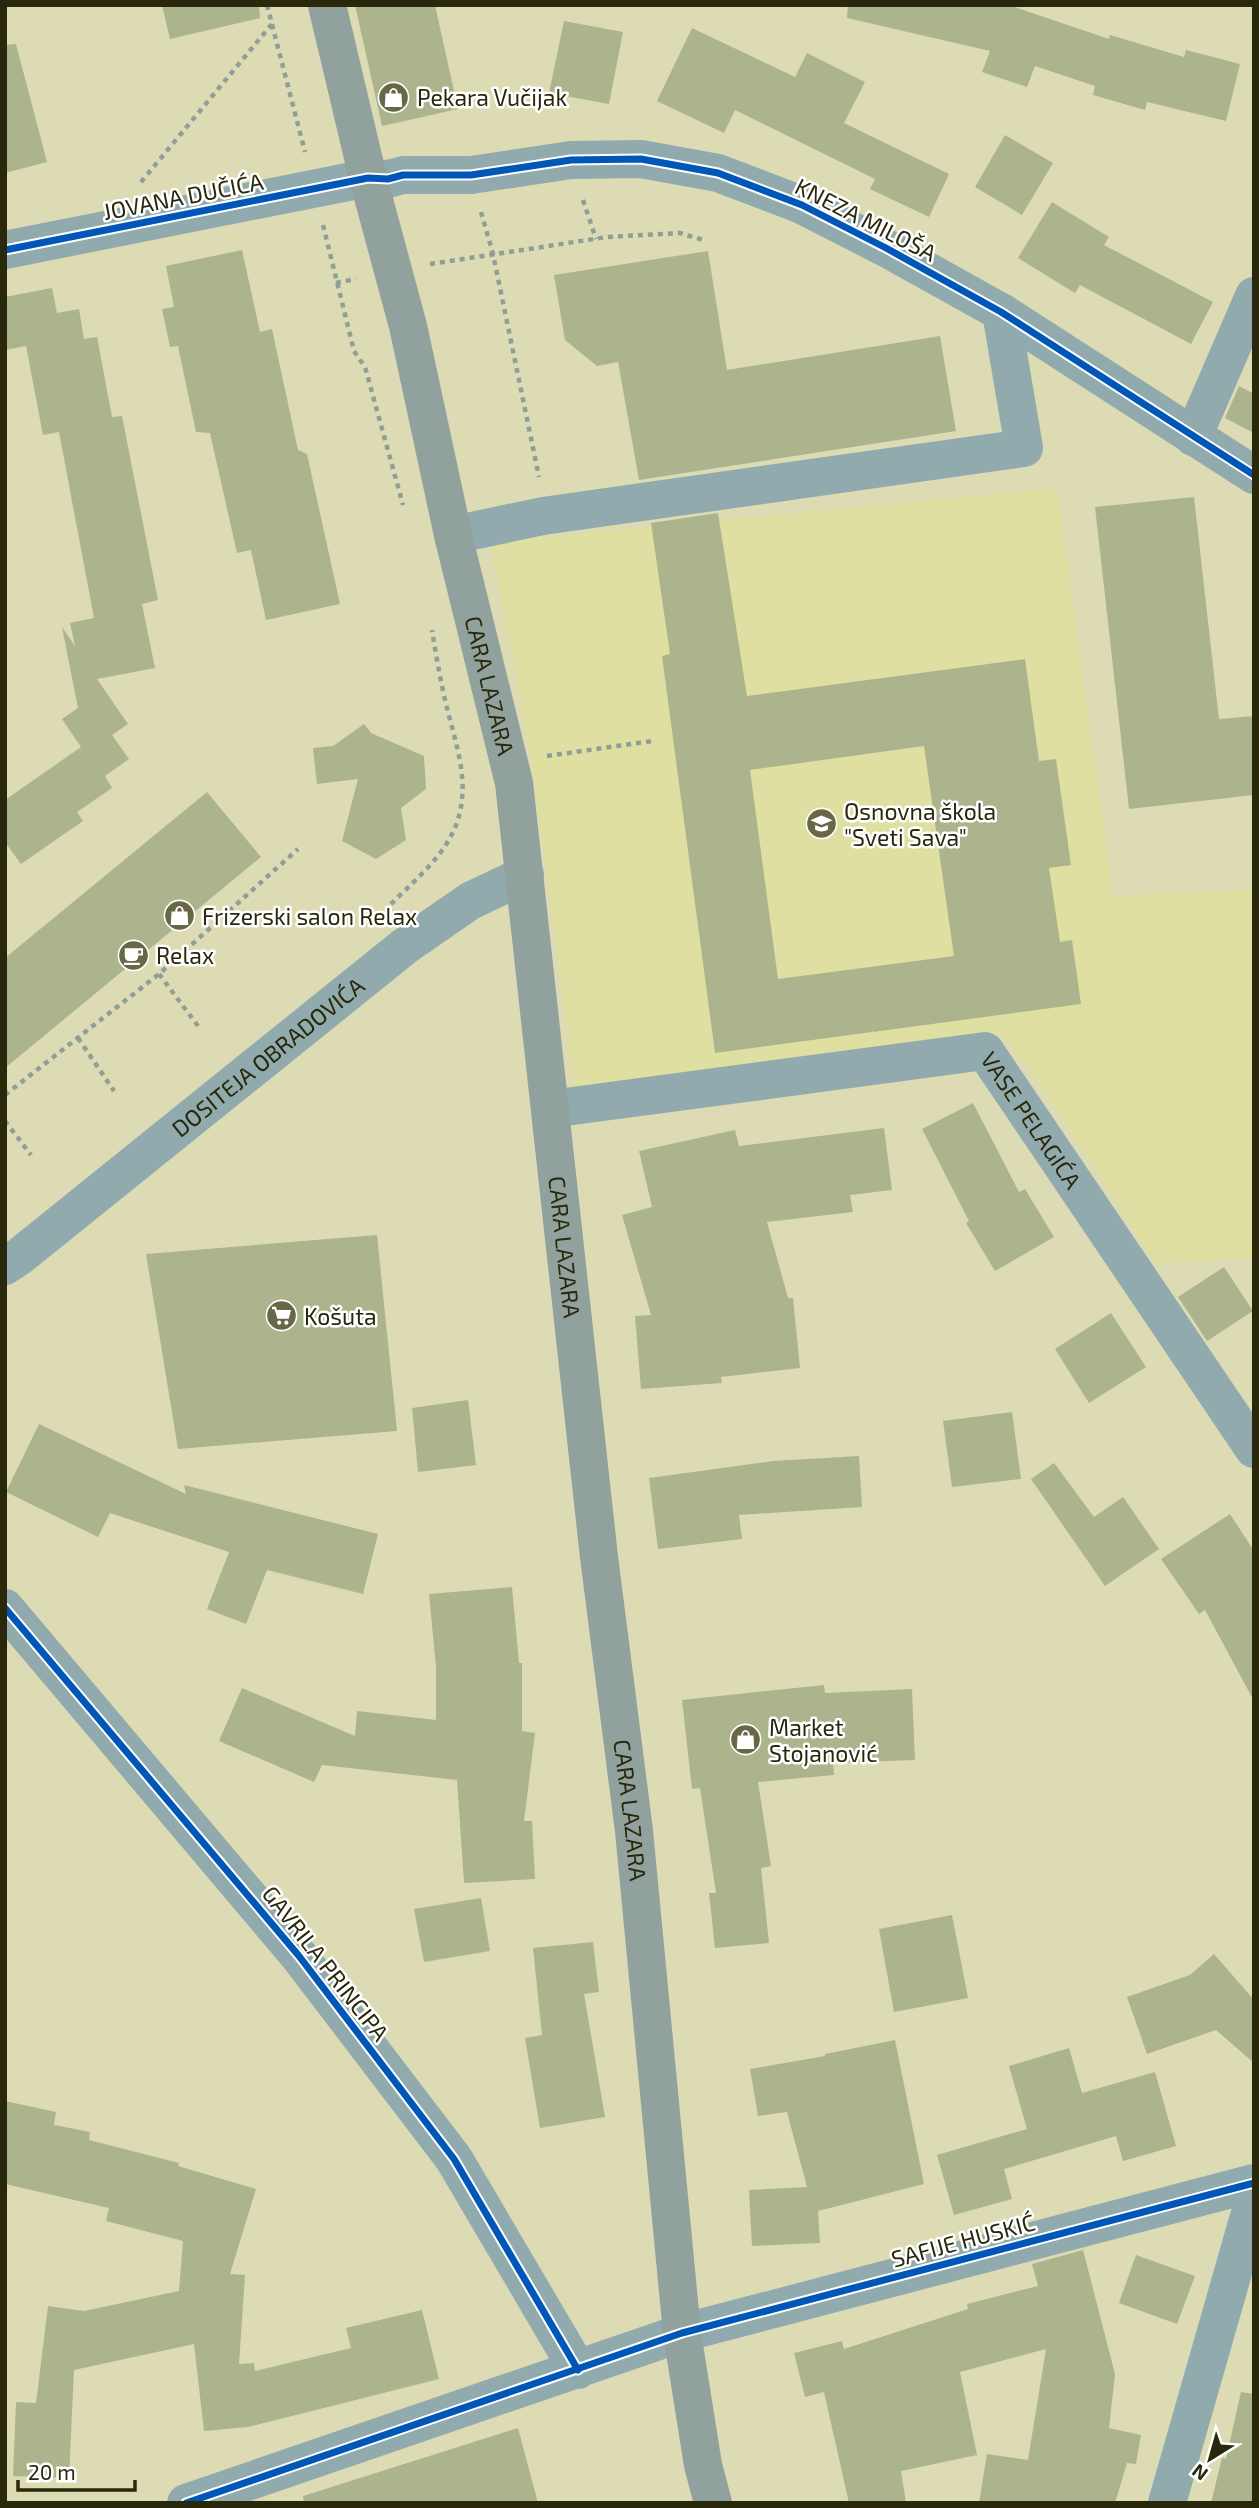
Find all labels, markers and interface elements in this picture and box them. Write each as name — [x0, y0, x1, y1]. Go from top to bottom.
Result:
shop icon: Pekara Vučijak — [377, 80, 411, 114]
place label: Pekara Vučijak — [417, 83, 567, 111]
street label: JOVANA DUČIĆA — [100, 167, 266, 225]
street label: KNEZA MILOŠA — [791, 171, 942, 267]
street label: CARA LAZARA — [459, 613, 521, 759]
place label: Osnovna škola "Sveti Sava" — [844, 797, 996, 851]
school or university icon: Osnovna škola "Sveti Sava" — [804, 807, 838, 841]
shop icon: Frizerski salon Relax — [162, 899, 196, 933]
place label: Frizerski salon Relax — [202, 902, 417, 930]
cafe icon: Relax — [116, 938, 150, 972]
place label: Relax — [156, 941, 214, 969]
street label: DOSITEJA OBRADOVIĆA — [166, 970, 370, 1142]
street label: VASE PELAGIĆA — [975, 1046, 1088, 1194]
street label: CARA LAZARA — [543, 1175, 587, 1320]
supermarket icon: Košuta — [264, 1299, 298, 1333]
place label: Košuta — [304, 1302, 377, 1330]
place label: Market Stojanović — [769, 1713, 877, 1767]
shop icon: Market Stojanović — [729, 1723, 763, 1757]
street label: CARA LAZARA — [608, 1738, 653, 1883]
street label: GAVRILA PRINCIPA — [257, 1880, 396, 2047]
street label: SAFIJE HUSKIĆ — [888, 2207, 1038, 2273]
north arrow — [1175, 2424, 1245, 2494]
scale bar — [18, 2448, 135, 2492]
text: 20 m — [28, 2459, 76, 2484]
text: N — [1187, 2460, 1212, 2486]

